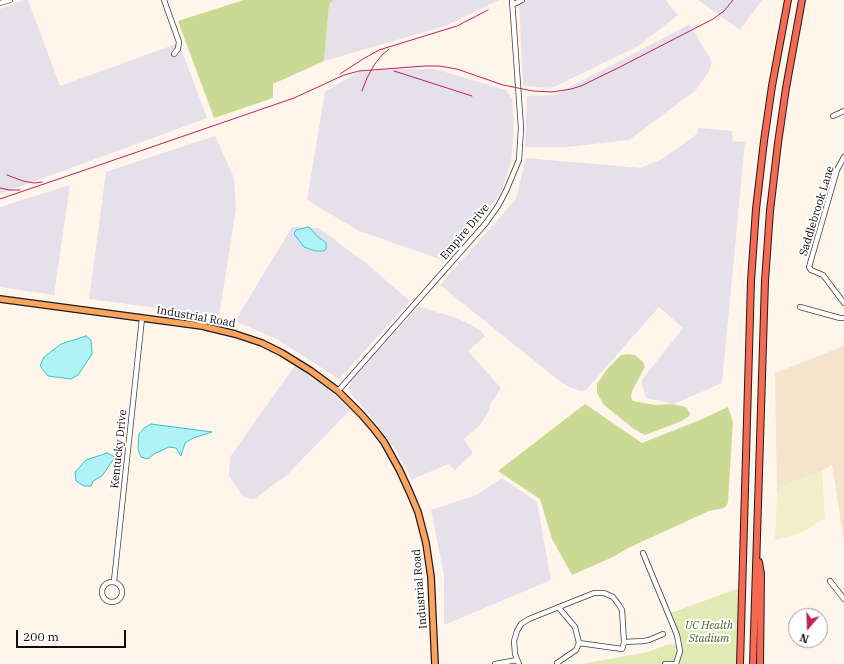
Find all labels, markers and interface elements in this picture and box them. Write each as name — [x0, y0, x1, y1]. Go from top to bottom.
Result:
street label: Saddlebrook Lane — [797, 164, 837, 258]
street label: Empire Drive — [438, 201, 492, 263]
street label: Industrial Road — [155, 304, 237, 330]
street label: Kentucky Drive — [108, 409, 130, 489]
street label: Industrial Road — [410, 549, 430, 629]
north arrow — [788, 608, 828, 648]
park label: UC Health Stadium — [685, 619, 733, 645]
scale bar — [18, 622, 128, 648]
text: 200 m — [23, 629, 59, 644]
text: N — [798, 630, 811, 646]

